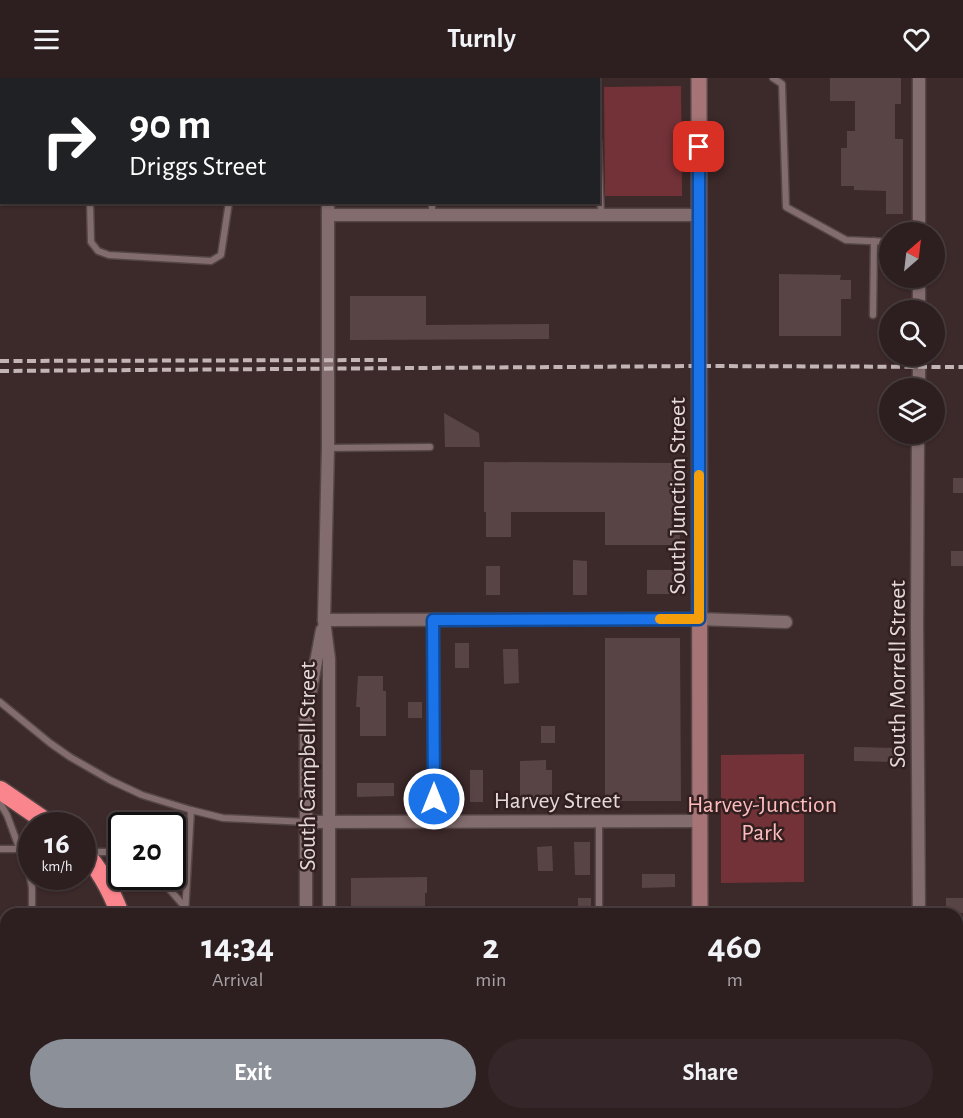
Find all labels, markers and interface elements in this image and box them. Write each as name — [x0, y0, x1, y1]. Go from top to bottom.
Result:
icon: menu — [30, 23, 63, 56]
icon: heart — [900, 23, 933, 56]
text: Turnly — [447, 25, 516, 52]
icon: right — [30, 102, 108, 180]
text: 90 m — [129, 104, 211, 146]
pin — [673, 121, 724, 172]
icon: arrive — [682, 130, 715, 163]
text: Driggs Street — [129, 153, 266, 180]
north arrow — [879, 222, 945, 288]
map controls — [879, 222, 945, 444]
button: search — [879, 300, 945, 366]
button: layers — [879, 378, 945, 444]
street label: South Junction Street — [666, 397, 690, 595]
street label: South Morrell Street — [886, 580, 910, 768]
street label: South Campbell Street — [296, 661, 320, 871]
position arrow — [402, 767, 466, 831]
street label: Harvey Street — [494, 789, 621, 813]
park label: Harvey-Junction Park — [687, 793, 837, 845]
speed limit sign: 20 — [108, 812, 186, 890]
text: 16 — [44, 829, 70, 859]
text: km/h — [42, 859, 72, 874]
text: 14:34 — [201, 929, 274, 965]
text: 2 — [482, 929, 499, 965]
text: 460 — [708, 929, 762, 965]
text: Arrival — [212, 970, 263, 990]
text: min — [475, 970, 506, 990]
text: m — [727, 970, 743, 990]
button: Exit — [30, 1039, 476, 1108]
button: Share — [488, 1039, 933, 1108]

